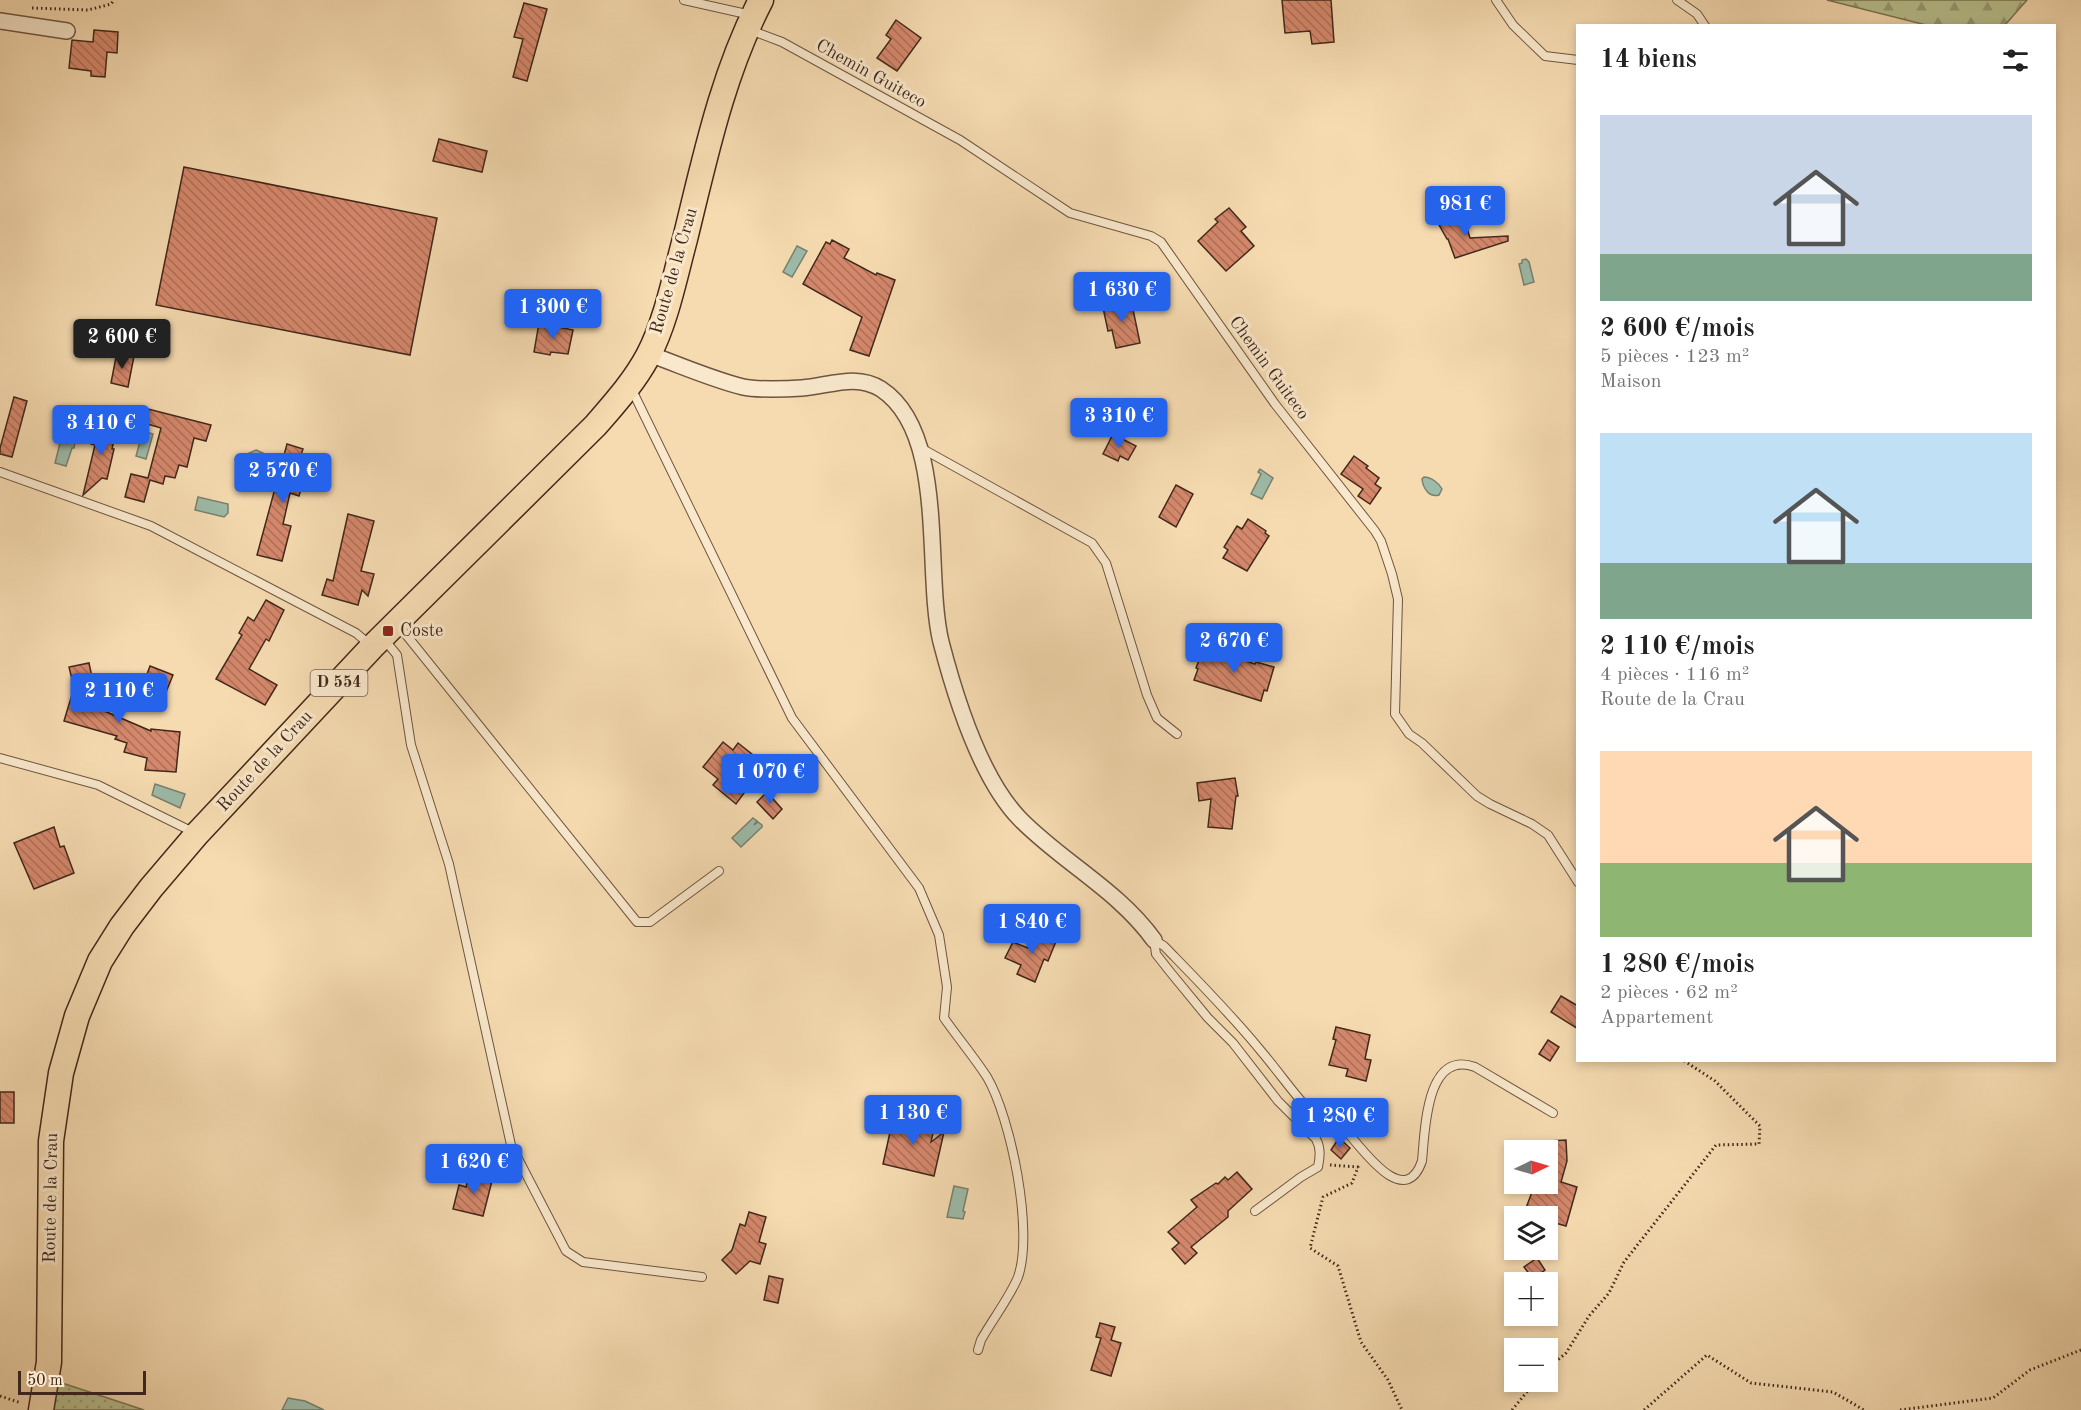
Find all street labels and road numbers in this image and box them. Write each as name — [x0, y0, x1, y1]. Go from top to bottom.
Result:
street label: Chemin Guiteco — [813, 36, 929, 112]
street label: Route de la Crau — [647, 205, 701, 336]
street label: Chemin Guiteco — [1226, 313, 1312, 423]
road number: D 554 — [310, 670, 368, 696]
street label: Route de la Crau — [214, 707, 316, 815]
street label: Route de la Crau — [41, 1132, 61, 1263]

